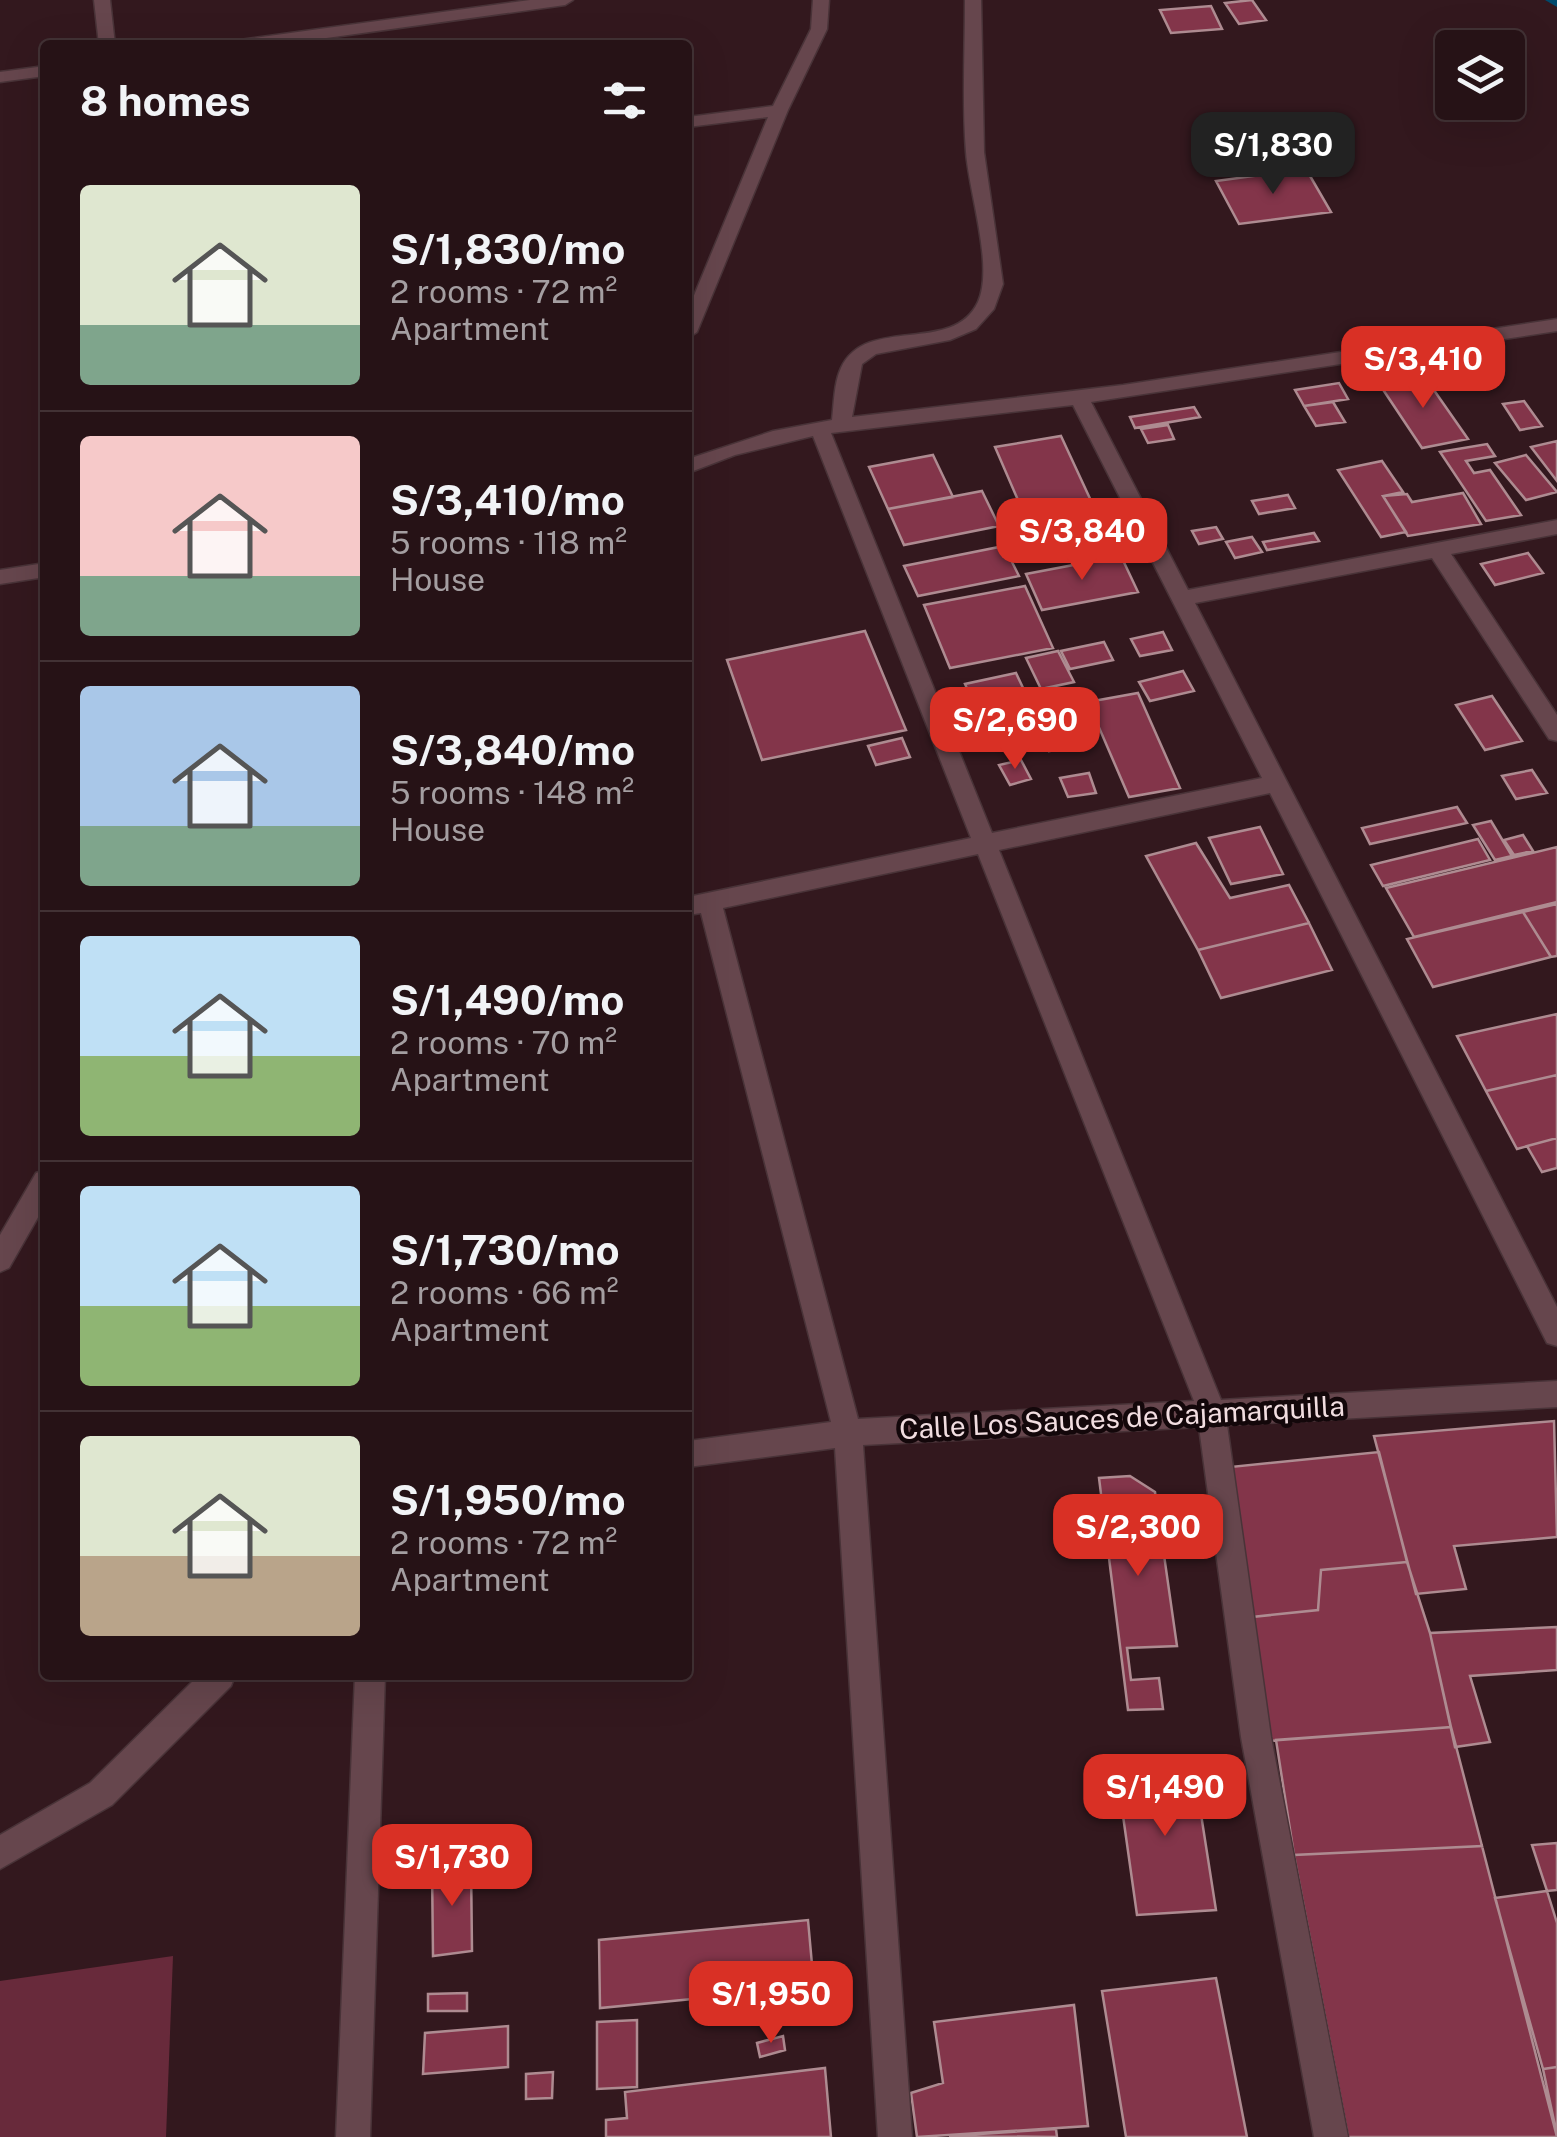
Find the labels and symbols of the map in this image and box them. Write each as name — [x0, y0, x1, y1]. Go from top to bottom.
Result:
pin: S/1,830 — [1181, 112, 1365, 197]
pin: S/3,410 — [1331, 326, 1515, 411]
pin: S/3,840 — [990, 498, 1174, 583]
pin: S/2,690 — [923, 687, 1107, 772]
street label: Calle Los Sauces de Cajamarquilla — [898, 1389, 1346, 1445]
pin: S/2,300 — [1046, 1494, 1230, 1579]
pin: S/1,490 — [1073, 1754, 1257, 1839]
pin: S/1,730 — [360, 1824, 544, 1909]
pin: S/1,950 — [679, 1961, 863, 2046]

